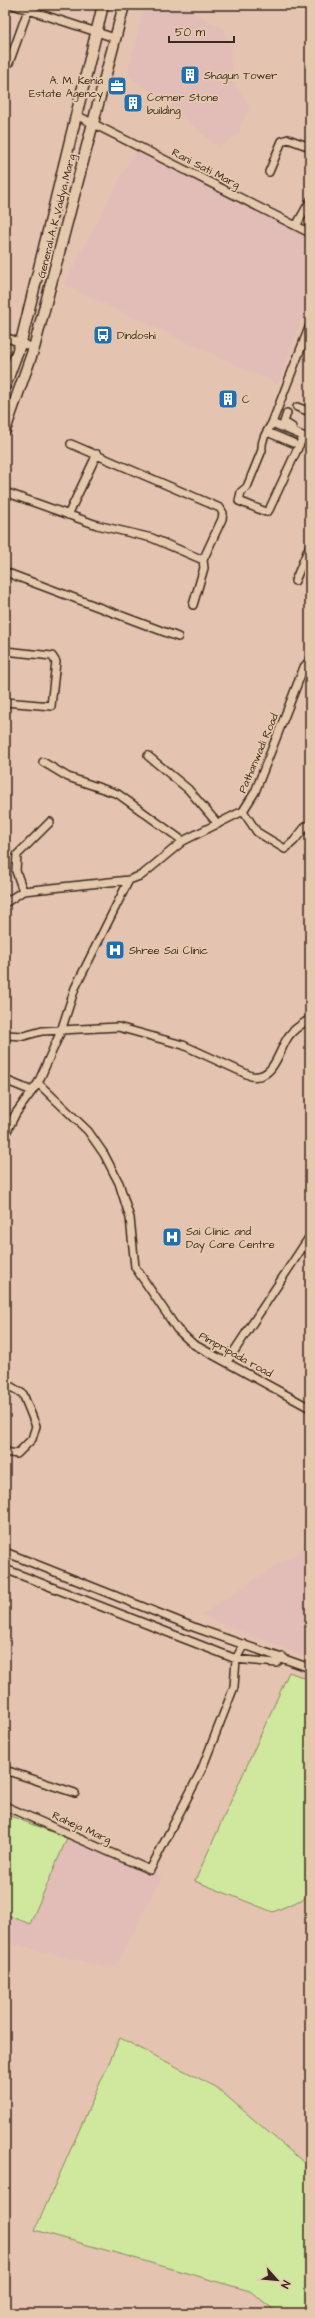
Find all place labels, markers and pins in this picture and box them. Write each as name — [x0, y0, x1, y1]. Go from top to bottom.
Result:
building icon: Shagun Tower — [179, 64, 201, 86]
place label: Shagun Tower — [204, 68, 277, 84]
place label: A. M. Kenia Estate Agency — [29, 73, 103, 102]
office icon: A. M. Kenia Estate Agency — [106, 75, 128, 97]
place label: Corner Stone building — [147, 90, 218, 119]
building icon: Corner Stone building — [122, 92, 144, 114]
bus stop icon: Dindoshi — [92, 324, 114, 346]
place label: Dindoshi — [117, 328, 156, 343]
building icon: C — [217, 388, 239, 410]
place label: C — [242, 392, 250, 407]
hospital icon: Shree Sai Clinic — [104, 939, 126, 961]
place label: Shree Sai Clinic — [129, 943, 208, 958]
place label: Sai Clinic and Day Care Centre — [186, 1224, 275, 1253]
hospital icon: Sai Clinic and Day Care Centre — [161, 1226, 183, 1248]

